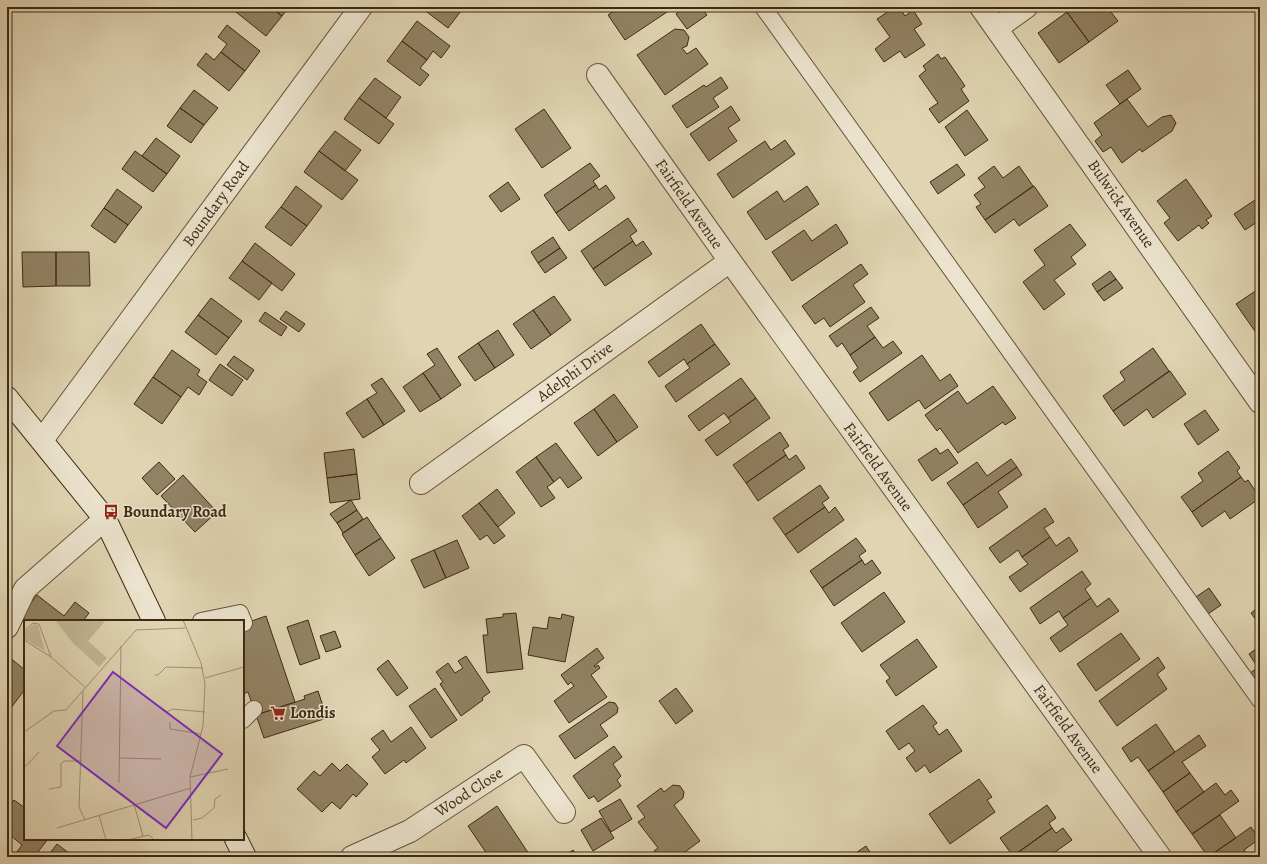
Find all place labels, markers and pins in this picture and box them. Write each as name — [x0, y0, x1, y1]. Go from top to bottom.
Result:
place label: Boundary Road — [123, 501, 227, 523]
bus stop icon: Boundary Road — [102, 503, 120, 521]
place label: Londis — [290, 702, 336, 724]
supermarket icon: Londis — [269, 704, 287, 722]

